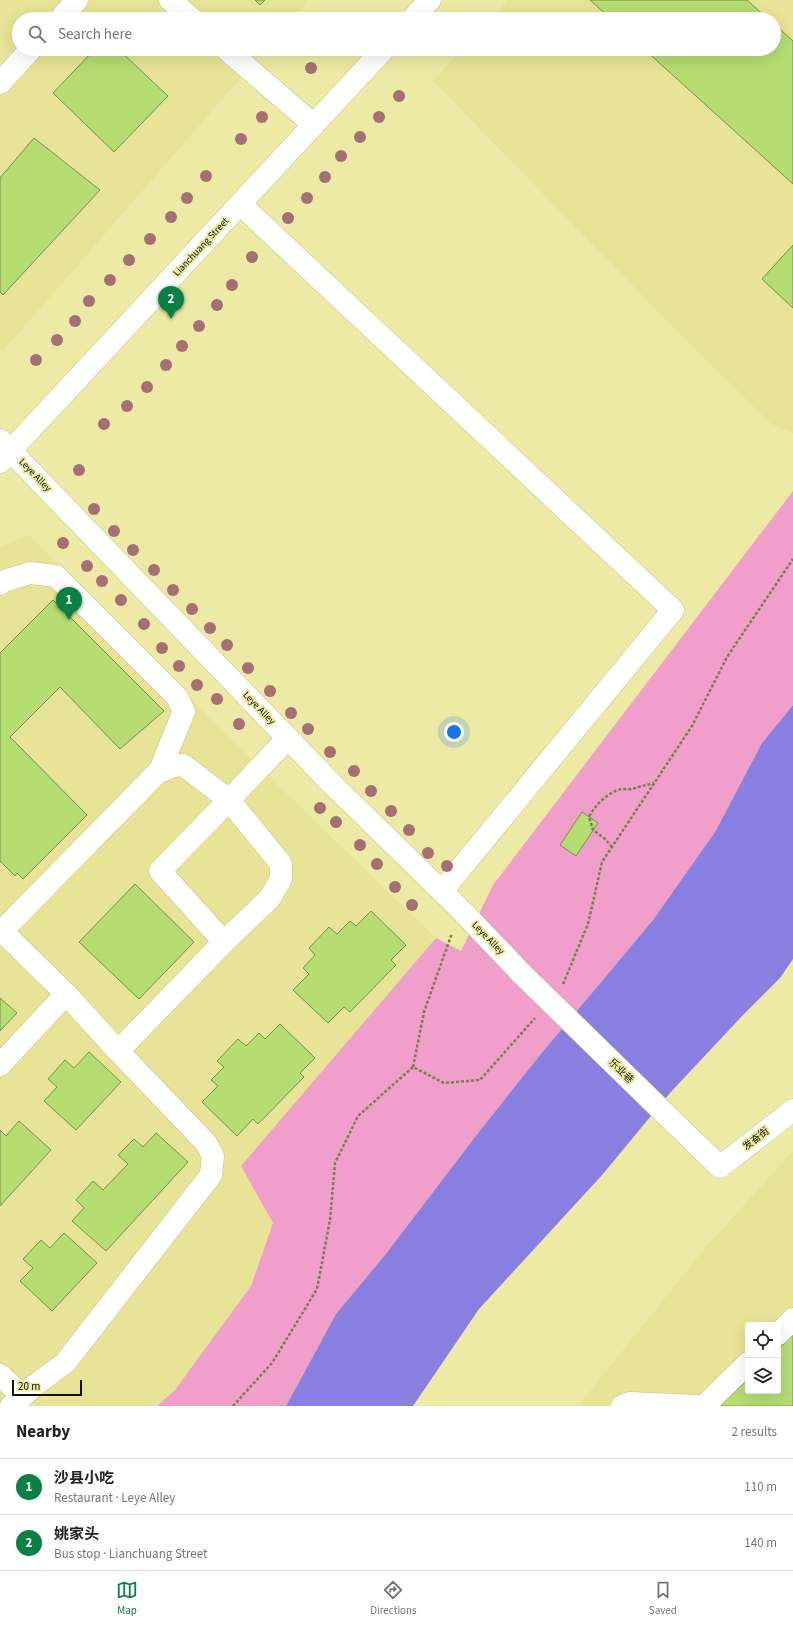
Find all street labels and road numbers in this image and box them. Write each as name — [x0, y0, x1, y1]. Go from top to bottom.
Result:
street label: Lianchuang Street — [170, 214, 232, 280]
street label: Leye Alley — [16, 455, 55, 495]
street label: Leye Alley — [240, 688, 279, 728]
street label: Leye Alley — [469, 918, 508, 958]
street label: 乐业巷 — [605, 1056, 637, 1086]
street label: 发奋街 — [740, 1124, 772, 1154]

